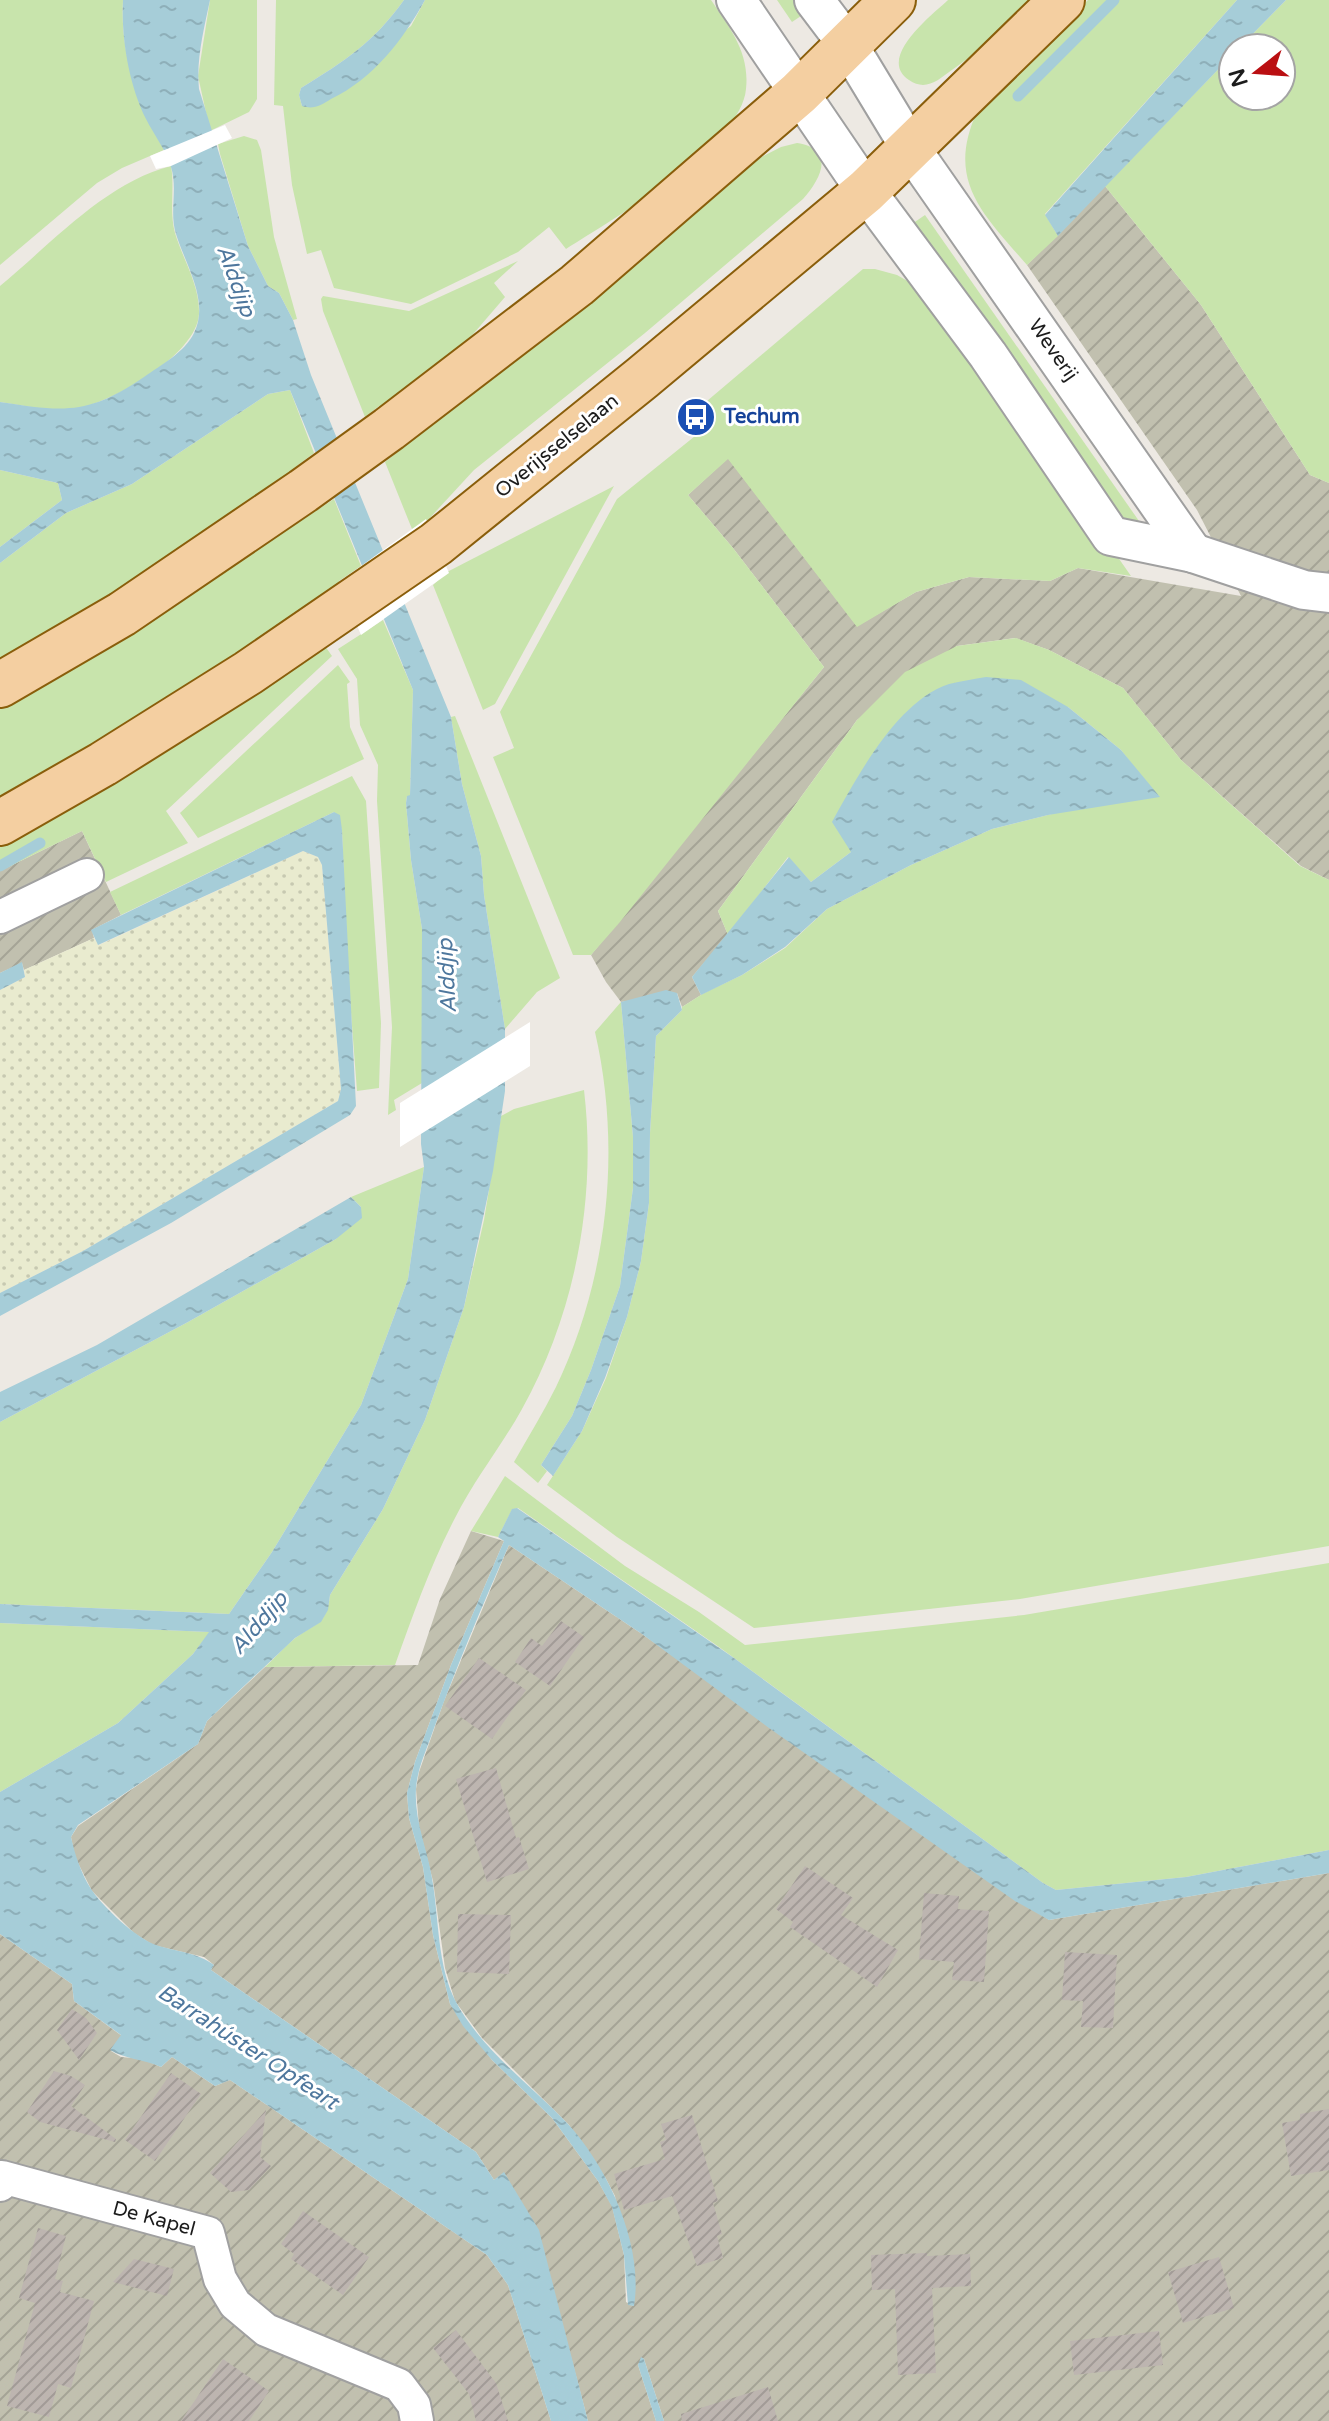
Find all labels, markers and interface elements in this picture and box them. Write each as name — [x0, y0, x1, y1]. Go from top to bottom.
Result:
north arrow — [1217, 32, 1297, 112]
text: N — [1224, 65, 1254, 90]
water label: Alddjip — [211, 242, 261, 321]
street label: Weverij — [1023, 314, 1083, 386]
street label: Overijsselselaan — [490, 389, 624, 503]
bus stop icon: Techum — [675, 396, 717, 438]
place label: Techum — [723, 405, 800, 429]
water label: Alddjip — [432, 937, 462, 1014]
water label: Alddjip — [225, 1586, 294, 1660]
water label: Barrahúster Opfeart — [153, 1979, 345, 2116]
street label: De Kapel — [110, 2196, 198, 2242]

